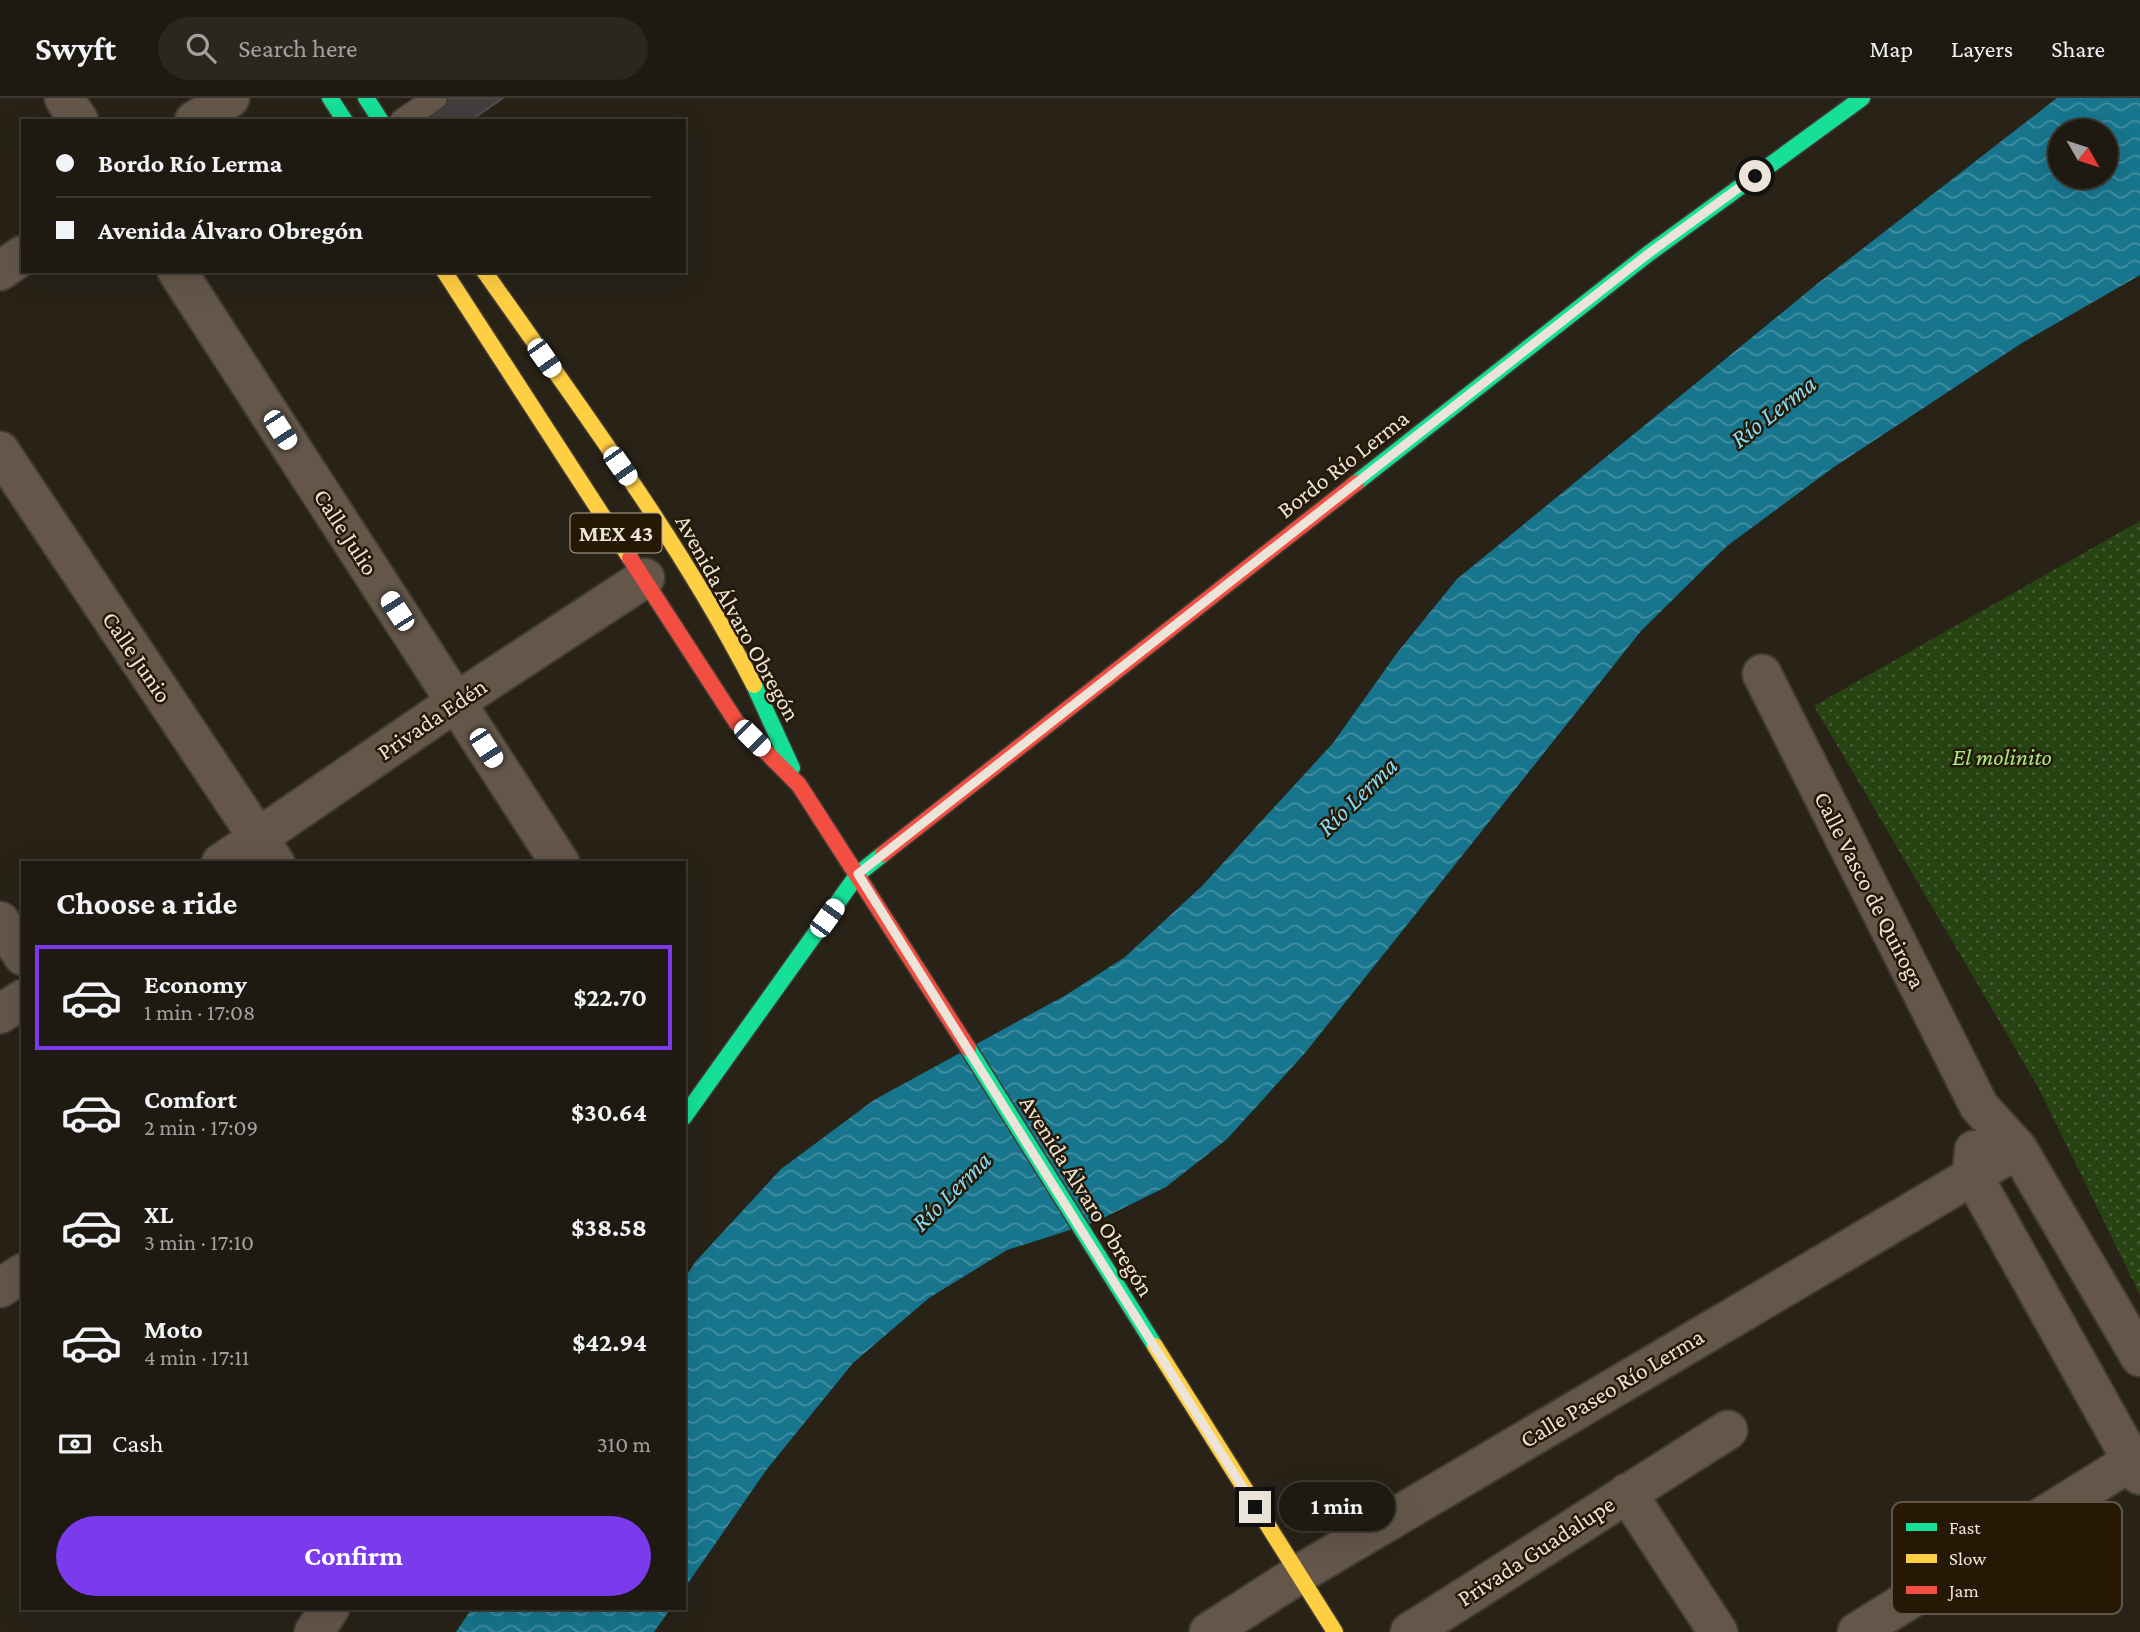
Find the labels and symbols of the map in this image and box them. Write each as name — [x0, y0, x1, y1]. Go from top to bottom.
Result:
north arrow — [2048, 119, 2118, 189]
route start — [1739, 160, 1771, 192]
car — [524, 335, 565, 381]
water label: Río Lerma — [1725, 369, 1822, 454]
street label: Bordo Río Lerma — [1272, 404, 1414, 523]
car — [260, 407, 301, 453]
car — [600, 443, 641, 489]
street label: Calle Julio — [309, 484, 384, 580]
street label: Avenida Álvaro Obregón — [670, 510, 806, 726]
road number: MEX 43 — [570, 514, 662, 552]
car — [377, 588, 418, 634]
street label: Calle Junio — [97, 606, 178, 707]
street label: Privada Edén — [372, 672, 492, 765]
car — [730, 716, 775, 760]
car — [466, 725, 507, 771]
park label: El molinito — [1952, 743, 2052, 770]
water label: Río Lerma — [1311, 751, 1404, 842]
street label: Calle Vasco de Quiroga — [1809, 787, 1932, 993]
car — [807, 895, 848, 941]
street label: Avenida Álvaro Obregón — [1015, 1090, 1160, 1301]
water label: Río Lerma — [906, 1146, 997, 1237]
street label: Calle Paseo Río Lerma — [1515, 1322, 1708, 1453]
callout: 1 min — [1280, 1482, 1395, 1532]
street label: Privada Guadalupe — [1452, 1490, 1619, 1611]
route end — [1239, 1491, 1271, 1523]
legend — [1892, 1502, 2122, 1614]
text: Fast — [1949, 1517, 1981, 1538]
text: Slow — [1949, 1548, 1986, 1569]
text: Jam — [1947, 1580, 1979, 1601]

